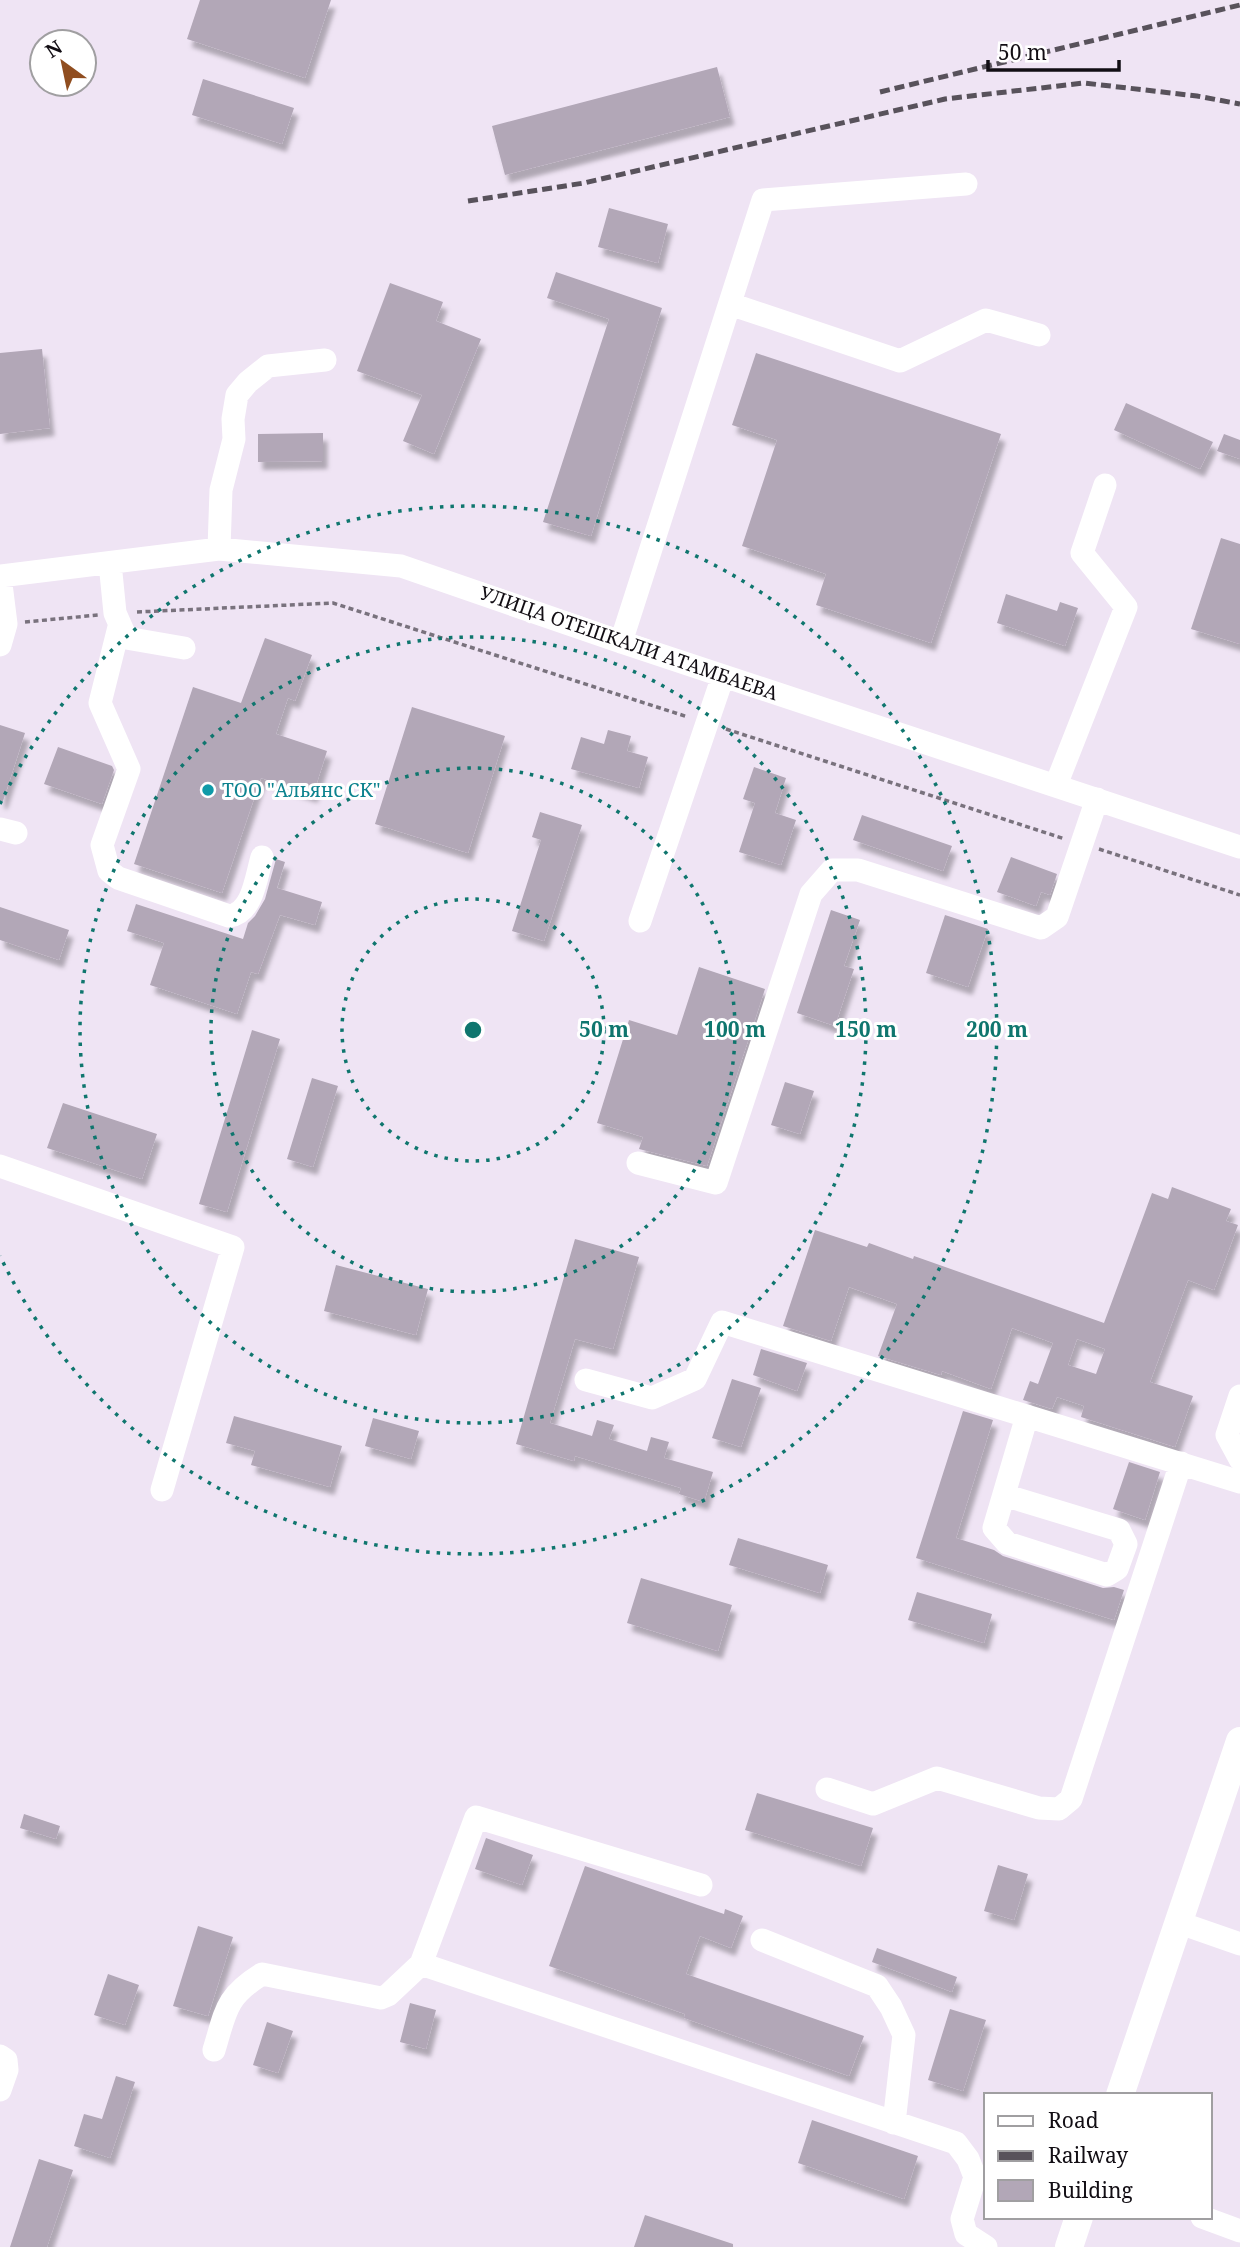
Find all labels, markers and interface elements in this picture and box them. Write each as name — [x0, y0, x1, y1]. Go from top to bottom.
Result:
north arrow — [28, 28, 98, 98]
scale bar — [988, 28, 1119, 72]
text: N — [40, 34, 67, 64]
text: 50 m — [998, 38, 1047, 66]
street label: УЛИЦА ОТЕШКАЛИ АТАМБАЕВА — [476, 580, 782, 707]
place label: ТОО "Альянс СК" — [222, 777, 381, 803]
marker: ТОО "Альянс СК" — [200, 782, 216, 798]
text: 50 m — [579, 1015, 629, 1043]
text: 100 m — [704, 1015, 766, 1043]
text: 150 m — [835, 1015, 897, 1043]
text: 200 m — [966, 1015, 1028, 1043]
centre of rings — [461, 1018, 485, 1042]
legend — [984, 2093, 1212, 2219]
text: Road — [1048, 2106, 1099, 2134]
text: Railway — [1048, 2141, 1128, 2169]
text: Building — [1048, 2176, 1133, 2204]

